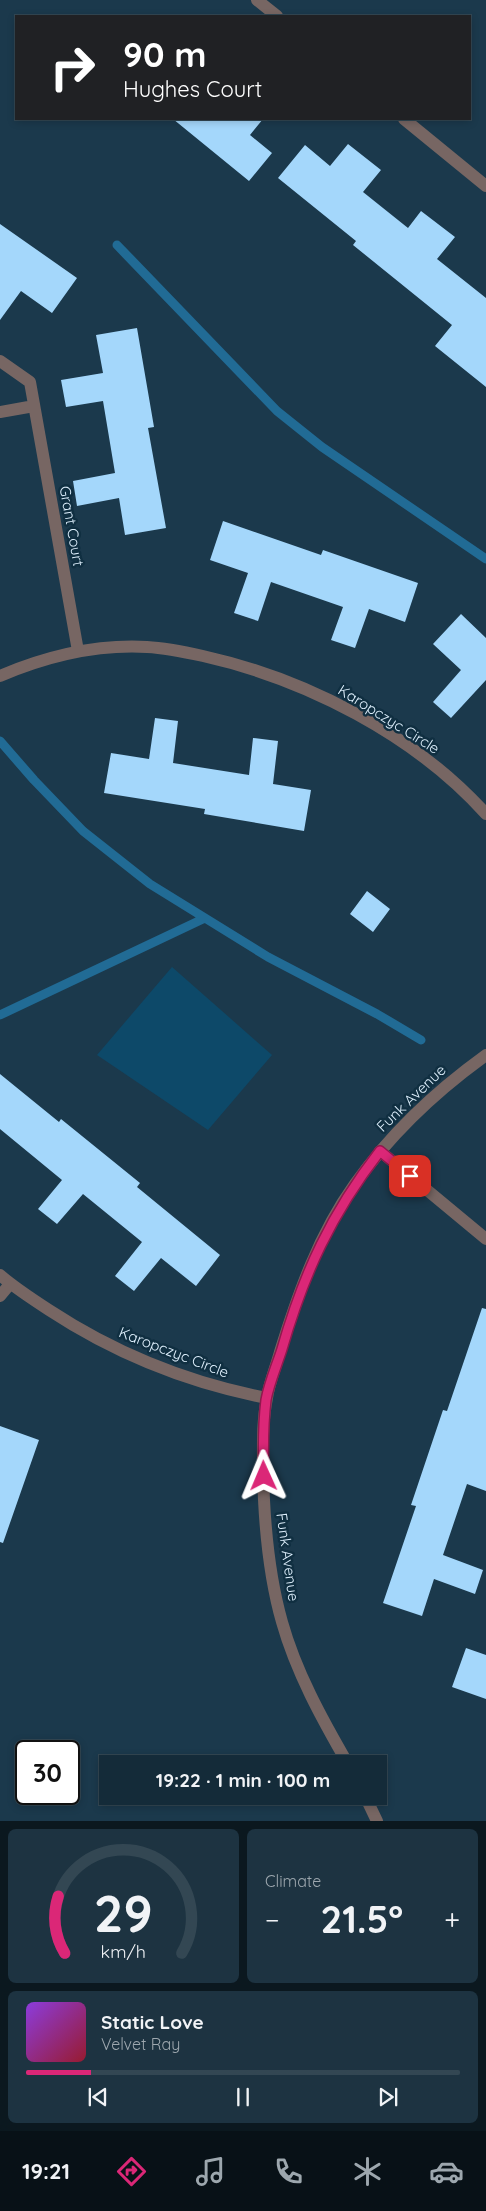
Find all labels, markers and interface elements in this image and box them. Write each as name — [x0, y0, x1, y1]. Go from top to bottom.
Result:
text: 90 m — [123, 32, 206, 76]
icon: right — [40, 35, 105, 100]
text: Hughes Court — [123, 75, 262, 103]
street label: Grant Court — [56, 484, 88, 568]
street label: Karopczyc Circle — [335, 680, 443, 758]
street label: Funk Avenue — [372, 1060, 450, 1136]
pin — [389, 1155, 431, 1197]
icon: arrive — [396, 1162, 424, 1190]
street label: Karopczyc Circle — [116, 1322, 232, 1382]
position arrow — [237, 1449, 289, 1501]
street label: Funk Avenue — [272, 1512, 304, 1602]
speed limit sign: 30 — [15, 1740, 80, 1805]
text: 19:22 · 1 min · 100 m — [156, 1768, 330, 1792]
text: Climate — [265, 1871, 321, 1891]
text: 29 — [94, 1880, 153, 1945]
text: 21.5° — [321, 1895, 403, 1943]
text: − — [265, 1902, 280, 1937]
text: + — [444, 1902, 460, 1937]
text: km/h — [101, 1940, 146, 1962]
text: Static Love — [101, 2010, 204, 2034]
text: Velvet Ray — [101, 2034, 180, 2054]
icon: previous — [84, 2083, 112, 2111]
icon: pause — [229, 2083, 257, 2111]
icon: next — [374, 2083, 402, 2111]
icon: directions — [114, 2154, 149, 2189]
icon: music — [193, 2154, 228, 2189]
icon: phone — [271, 2154, 306, 2189]
icon: climate — [350, 2154, 385, 2189]
icon: car — [429, 2154, 464, 2189]
text: 19:21 — [22, 2157, 70, 2185]

